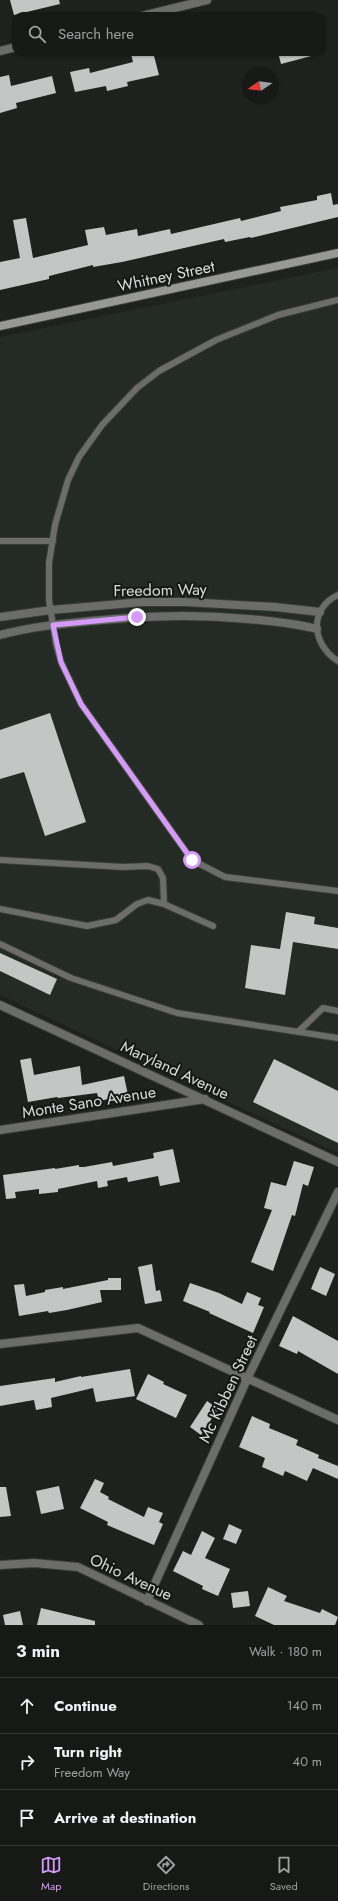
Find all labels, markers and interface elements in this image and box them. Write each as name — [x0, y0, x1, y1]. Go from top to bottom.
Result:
search box — [12, 12, 326, 56]
icon: search — [26, 23, 48, 45]
text: Search here — [58, 23, 134, 45]
north arrow — [242, 68, 278, 104]
street label: Whitney Street — [115, 254, 217, 298]
street label: Freedom Way — [113, 578, 208, 602]
route end — [128, 608, 146, 626]
route start — [183, 851, 201, 869]
street label: Maryland Avenue — [117, 1035, 233, 1105]
street label: Monte Sano Avenue — [20, 1080, 158, 1124]
street label: Mc Kibben Street — [193, 1331, 263, 1447]
street label: Ohio Avenue — [86, 1548, 176, 1606]
text: 3 min — [16, 1639, 60, 1663]
text: Walk · 180 m — [249, 1642, 322, 1661]
icon: ahead — [16, 1695, 38, 1717]
text: Continue — [54, 1695, 117, 1717]
text: 140 m — [287, 1696, 322, 1715]
text: Turn right — [54, 1741, 122, 1763]
icon: right — [16, 1751, 38, 1773]
text: 40 m — [293, 1752, 322, 1771]
text: Freedom Way — [54, 1763, 130, 1782]
icon: arrive — [16, 1807, 38, 1829]
text: Arrive at destination — [54, 1807, 196, 1829]
tab: Map — [40, 1854, 62, 1894]
tab: Directions — [143, 1854, 189, 1894]
tab: Saved — [270, 1854, 298, 1894]

